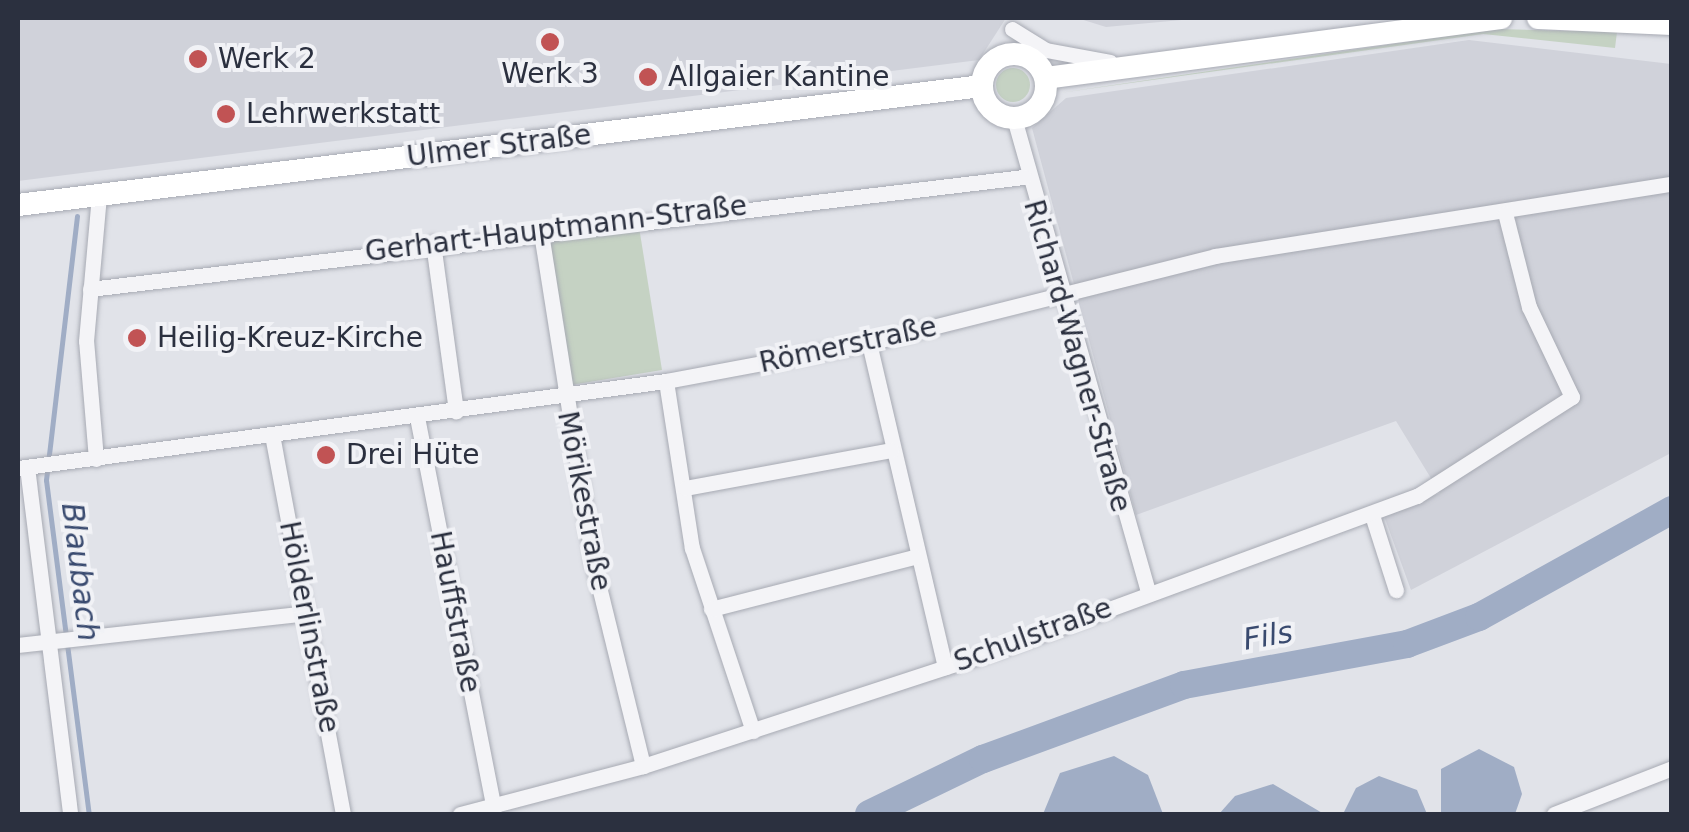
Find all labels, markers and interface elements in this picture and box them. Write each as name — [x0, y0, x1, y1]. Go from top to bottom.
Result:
marker: Werk 3 — [539, 31, 561, 53]
place label: Werk 2 — [218, 42, 316, 76]
marker: Werk 2 — [187, 48, 209, 70]
place label: Werk 3 — [501, 57, 599, 91]
place label: Allgaier Kantine — [668, 60, 890, 94]
marker: Allgaier Kantine — [637, 66, 659, 88]
place label: Lehrwerkstatt — [246, 97, 440, 131]
marker: Lehrwerkstatt — [215, 103, 237, 125]
street label: Ulmer Straße — [405, 118, 593, 174]
street label: Gerhart-Hauptmann-Straße — [363, 189, 749, 269]
street label: Richard-Wagner-Straße — [1016, 196, 1138, 516]
street label: Römerstraße — [756, 310, 940, 380]
place label: Heilig-Kreuz-Kirche — [157, 321, 423, 355]
marker: Heilig-Kreuz-Kirche — [126, 327, 148, 349]
street label: Mörikestraße — [550, 408, 618, 594]
place label: Drei Hüte — [346, 438, 479, 472]
marker: Drei Hüte — [315, 444, 337, 466]
water label: Blaubach — [54, 501, 106, 643]
street label: Hölderlinstraße — [272, 518, 346, 736]
street label: Hauffstraße — [423, 528, 487, 696]
street label: Schulstraße — [949, 591, 1117, 679]
water label: Fils — [1240, 614, 1296, 658]

